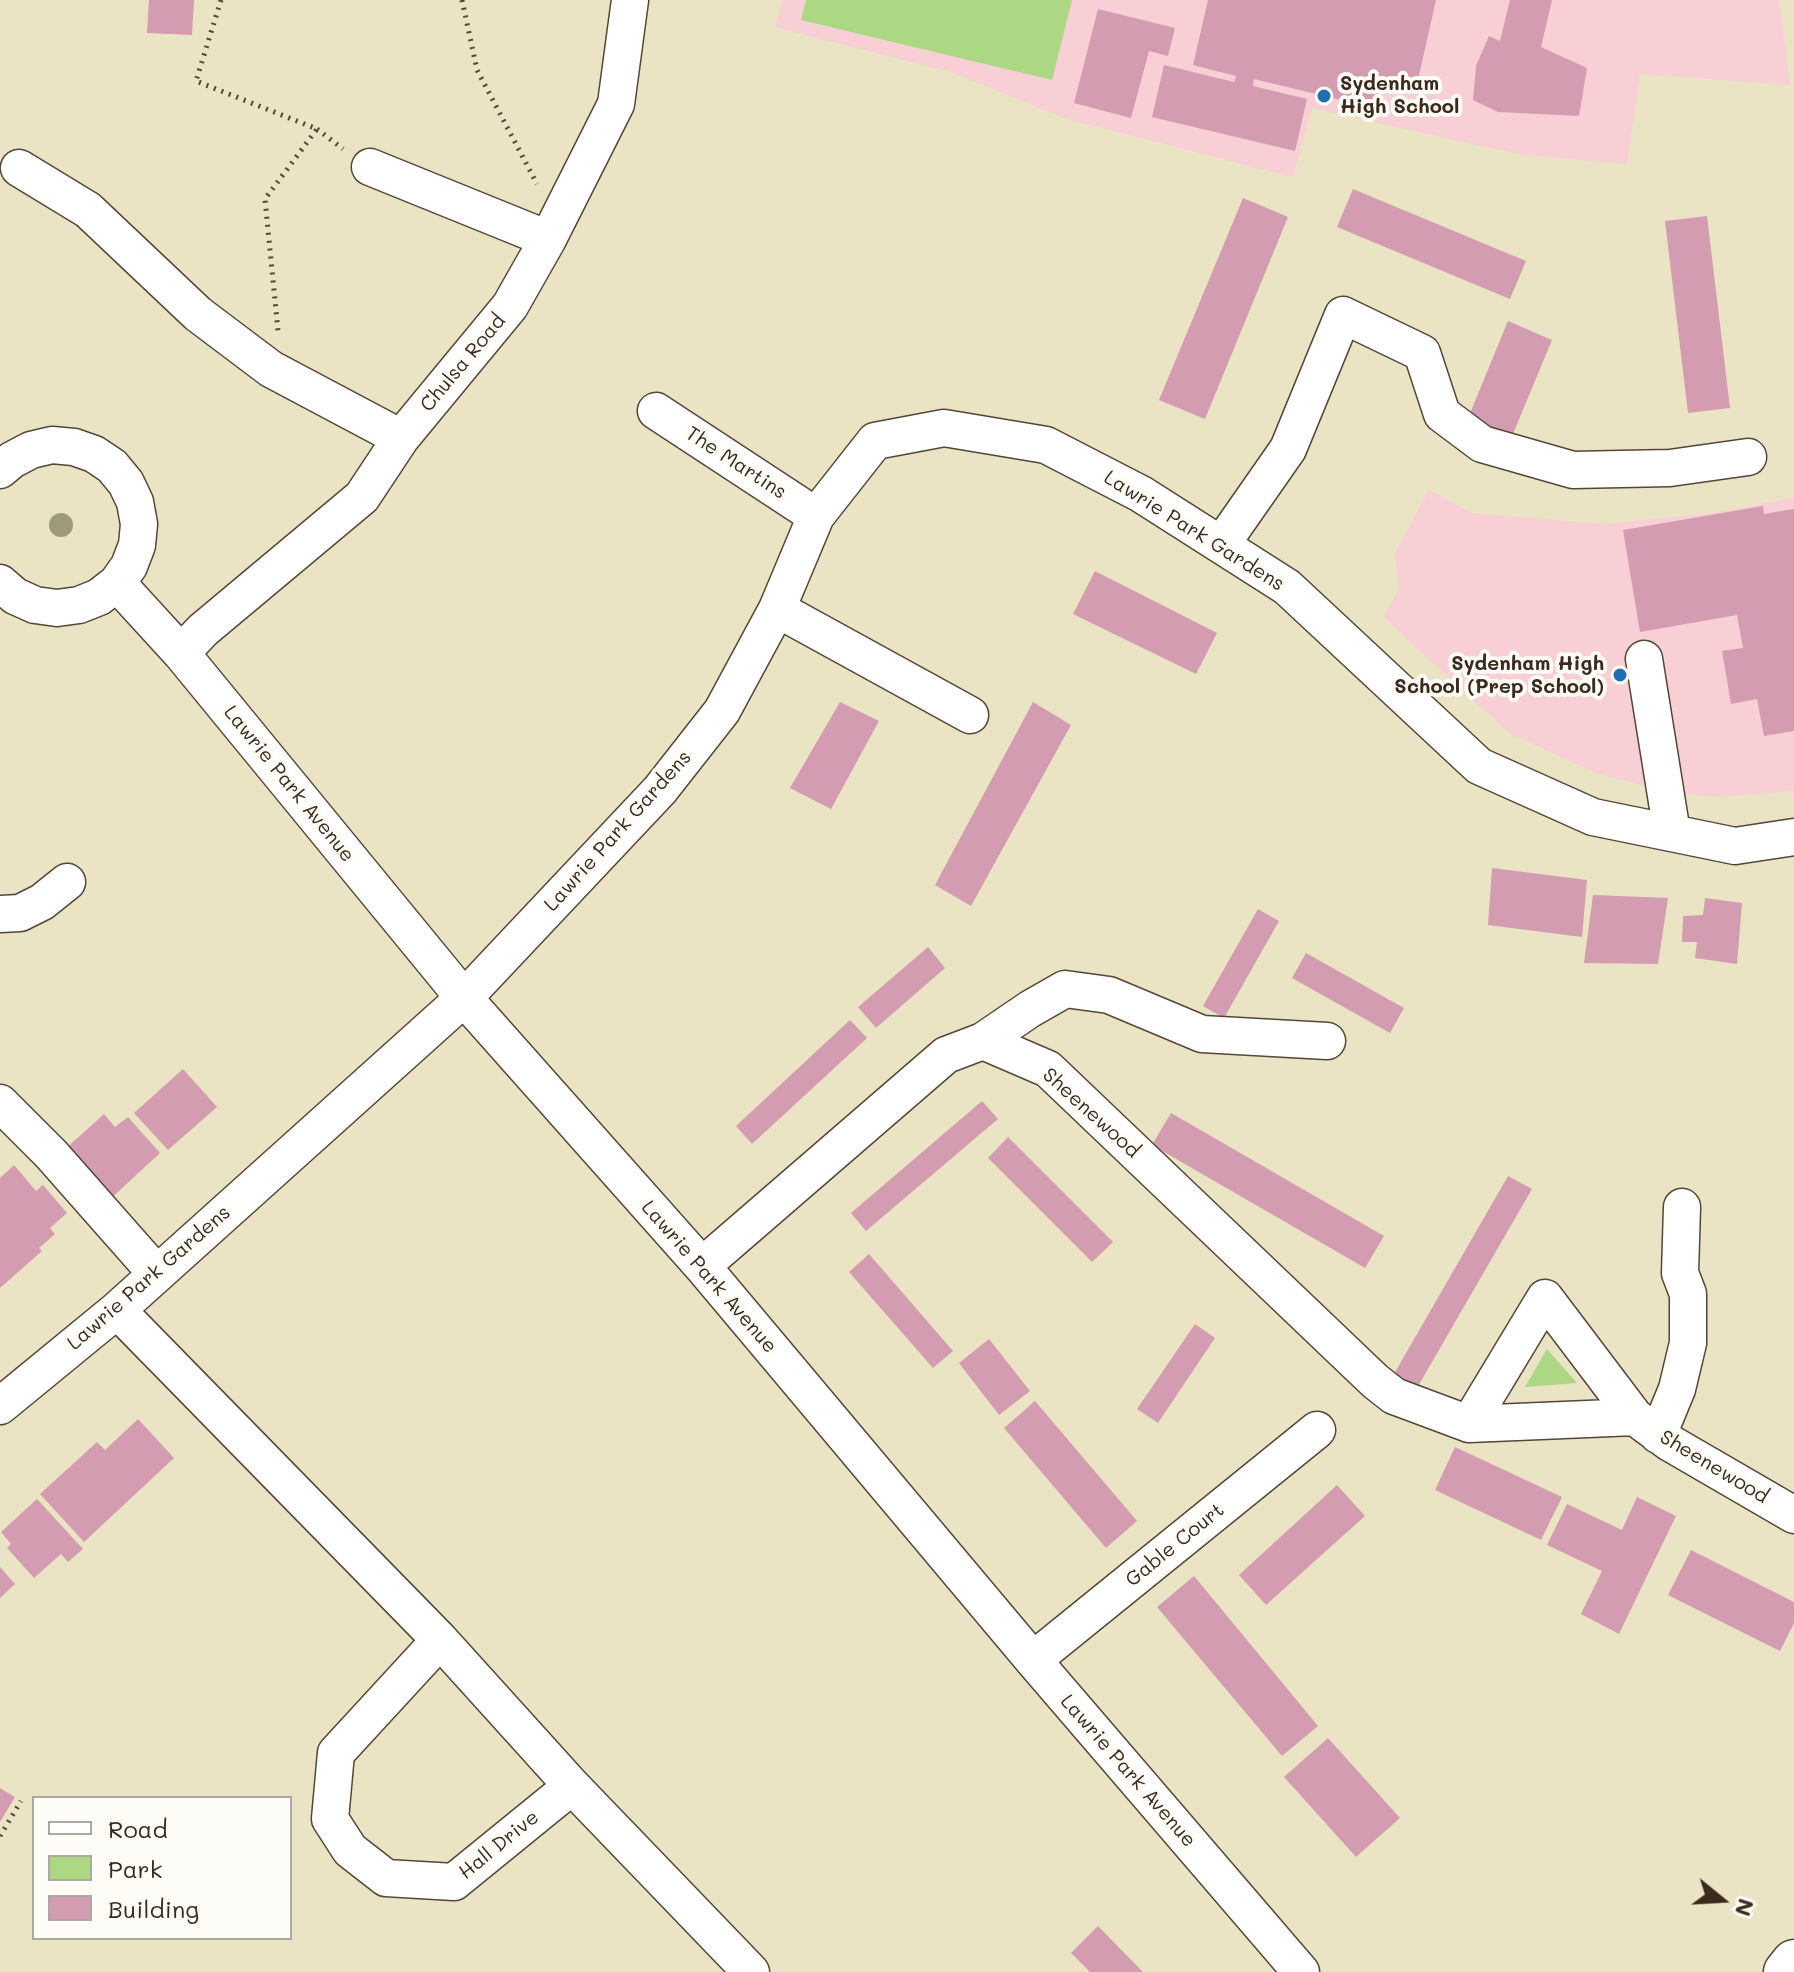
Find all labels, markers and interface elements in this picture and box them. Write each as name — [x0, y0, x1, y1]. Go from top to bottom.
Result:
place label: Sydenham High School — [1340, 72, 1459, 119]
marker: Sydenham High School — [1315, 87, 1333, 105]
street label: Chulsa Road — [415, 309, 511, 417]
street label: The Martins — [681, 422, 791, 504]
street label: Lawrie Park Gardens — [1099, 466, 1289, 596]
place label: Sydenham High School (Prep School) — [1394, 652, 1604, 699]
marker: Sydenham High School (Prep School) — [1611, 666, 1629, 684]
street label: Lawrie Park Avenue — [219, 701, 359, 867]
street label: Lawrie Park Gardens — [539, 746, 697, 916]
street label: Sheenewood — [1037, 1063, 1145, 1163]
street label: Lawrie Park Avenue — [636, 1196, 782, 1358]
street label: Lawrie Park Gardens — [63, 1201, 235, 1355]
street label: Sheenewood — [1655, 1425, 1773, 1509]
street label: Gable Court — [1121, 1498, 1229, 1592]
street label: Lawrie Park Avenue — [1055, 1690, 1201, 1852]
legend — [32, 1796, 292, 1940]
street label: Hall Drive — [454, 1805, 544, 1885]
text: Road — [108, 1813, 168, 1844]
text: Park — [108, 1853, 162, 1884]
north arrow — [1682, 1860, 1762, 1940]
text: Building — [108, 1893, 199, 1924]
text: N — [1729, 1895, 1762, 1920]

